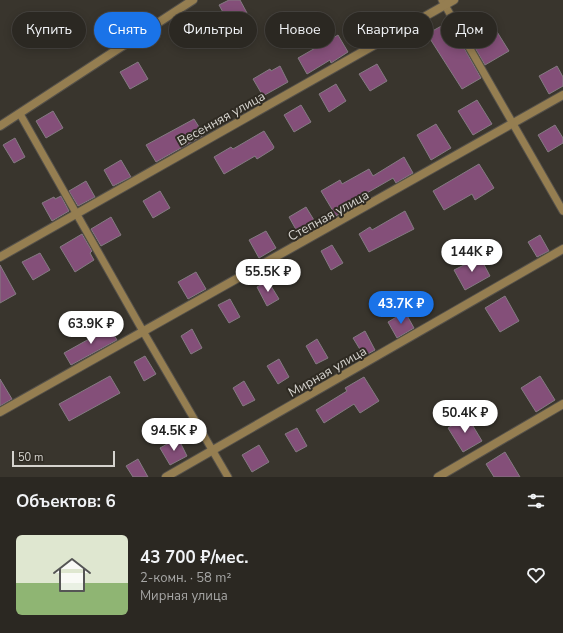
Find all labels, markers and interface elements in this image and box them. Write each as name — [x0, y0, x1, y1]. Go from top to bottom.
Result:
chip: Купить — [12, 12, 86, 48]
chip: Снять — [94, 12, 161, 48]
chip: Фильтры — [169, 12, 257, 48]
chip: Новое — [265, 12, 335, 48]
chip: Квартира — [343, 12, 433, 48]
chip: Дом — [441, 12, 497, 48]
street label: Весенняя улица — [174, 87, 269, 150]
street label: Степная улица — [285, 186, 372, 246]
pin: 144K ₽ — [439, 239, 505, 273]
text: 144K ₽ — [450, 243, 494, 261]
pin: 55.5K ₽ — [231, 259, 305, 293]
text: 55.5K ₽ — [245, 263, 291, 281]
pin: 43.7K ₽ — [364, 291, 438, 325]
text: 43.7K ₽ — [378, 295, 424, 313]
pin: 63.9K ₽ — [54, 311, 128, 345]
text: 63.9K ₽ — [68, 315, 114, 333]
street label: Мирная улица — [285, 342, 370, 402]
pin: 50.4K ₽ — [428, 400, 502, 434]
text: 50.4K ₽ — [442, 404, 488, 422]
pin: 94.5K ₽ — [137, 418, 211, 452]
text: 94.5K ₽ — [151, 422, 197, 440]
scale bar — [12, 449, 115, 468]
text: 50 m — [18, 450, 43, 465]
text: Объектов: 6 — [16, 490, 116, 513]
icon: filters — [525, 490, 547, 512]
text: 43 700 ₽/мес. — [140, 546, 248, 569]
icon: home — [48, 551, 96, 599]
icon: heart — [525, 564, 547, 586]
text: 2-комн. · 58 m² — [140, 569, 231, 587]
text: Мирная улица — [140, 587, 228, 605]

